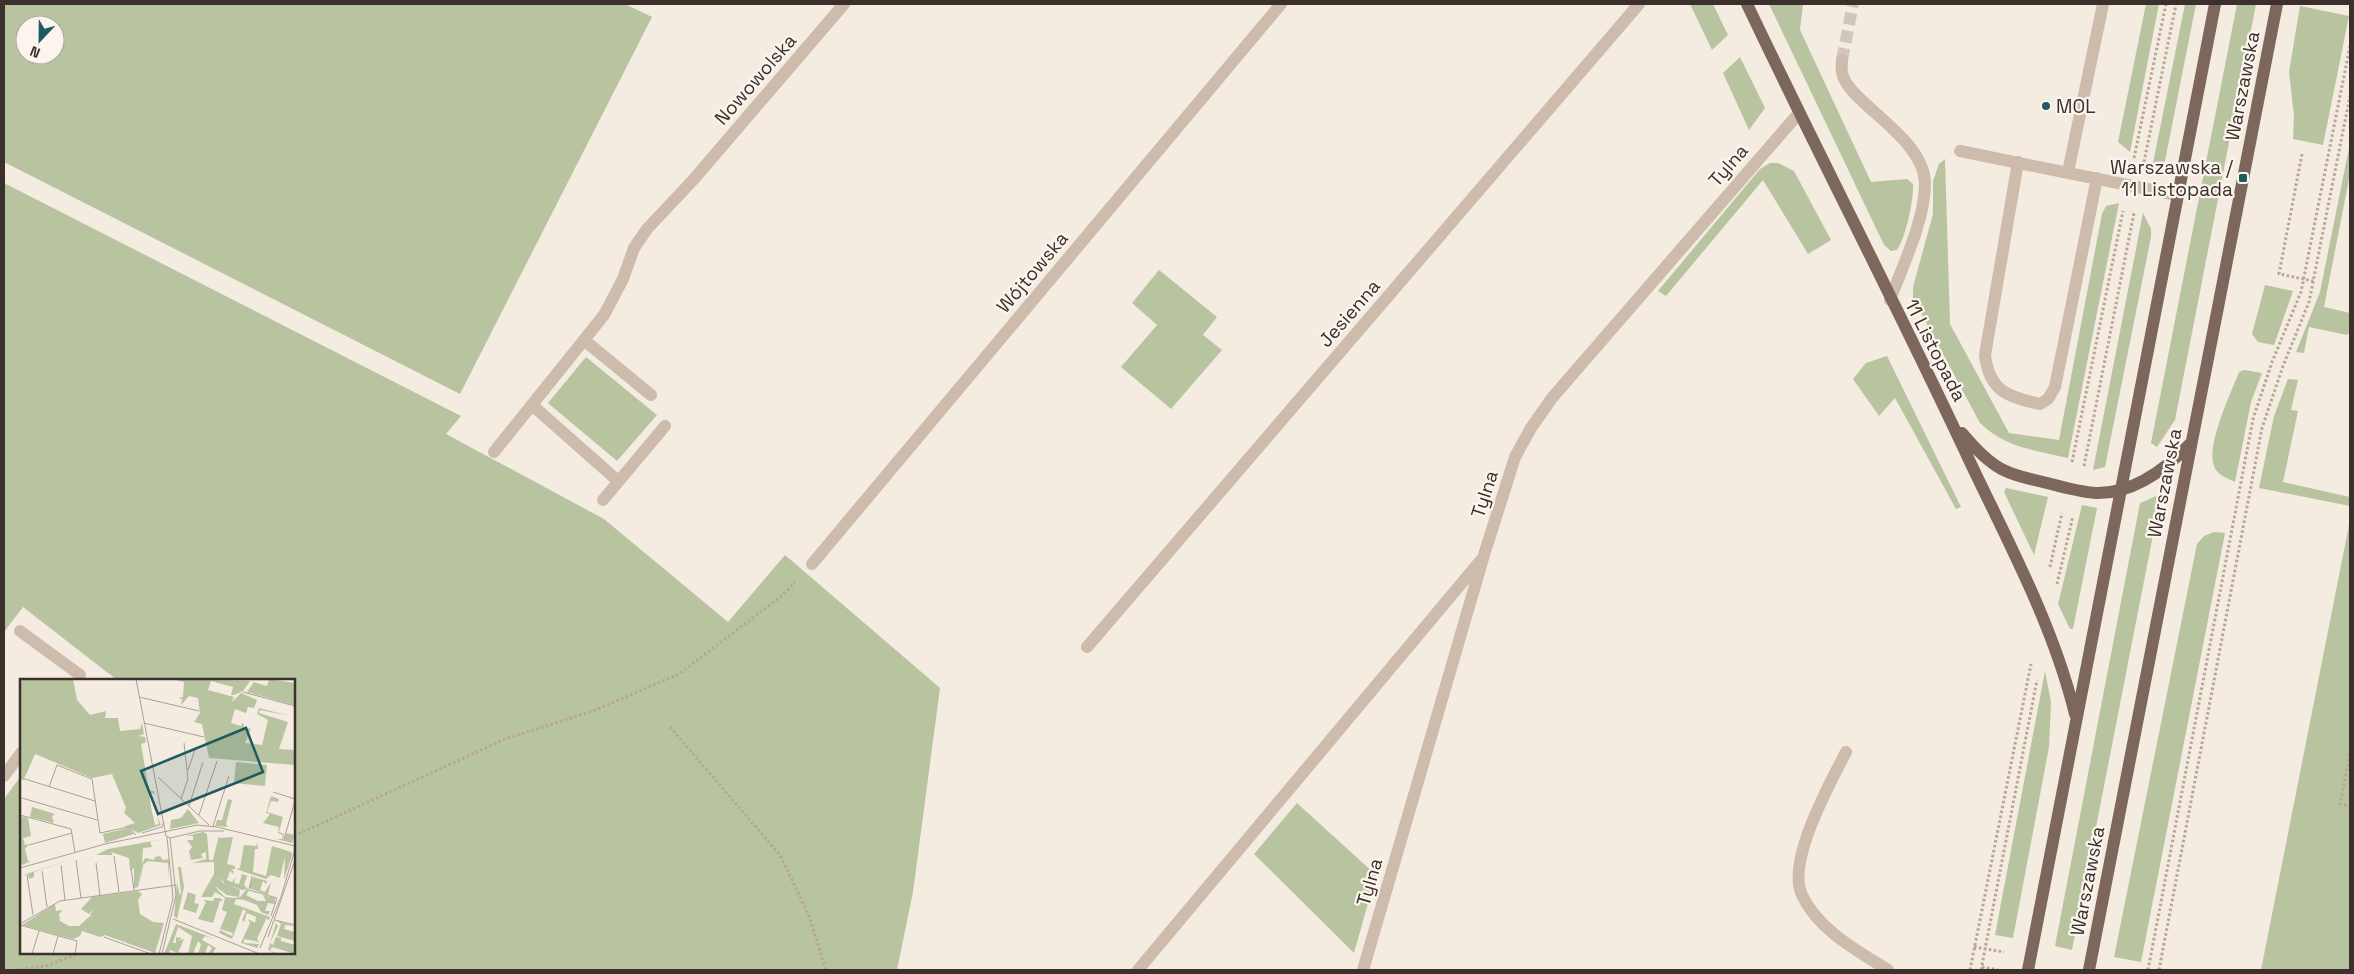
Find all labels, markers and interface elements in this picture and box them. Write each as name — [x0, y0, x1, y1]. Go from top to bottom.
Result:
north arrow — [15, 15, 65, 65]
street label: Nowowolska — [709, 28, 802, 130]
street label: Warszawska — [2220, 29, 2265, 143]
text: N — [27, 42, 43, 62]
place label: MOL — [2056, 94, 2096, 119]
marker: MOL — [2040, 100, 2052, 112]
street label: Tylna — [1703, 139, 1754, 192]
place label: Warszawska / 11 Listopada — [2110, 155, 2234, 202]
marker: Warszawska / 11 Listopada — [2237, 172, 2249, 184]
street label: Wójtowska — [991, 226, 1074, 318]
street label: Jesienna — [1313, 274, 1386, 353]
street label: 11 Listopada — [1899, 295, 1972, 406]
street label: Warszawska — [2142, 426, 2187, 540]
street label: Tylna — [1465, 467, 1504, 521]
inset map — [20, 679, 295, 954]
street label: Warszawska — [2065, 824, 2110, 938]
street label: Tylna — [1351, 855, 1388, 909]

